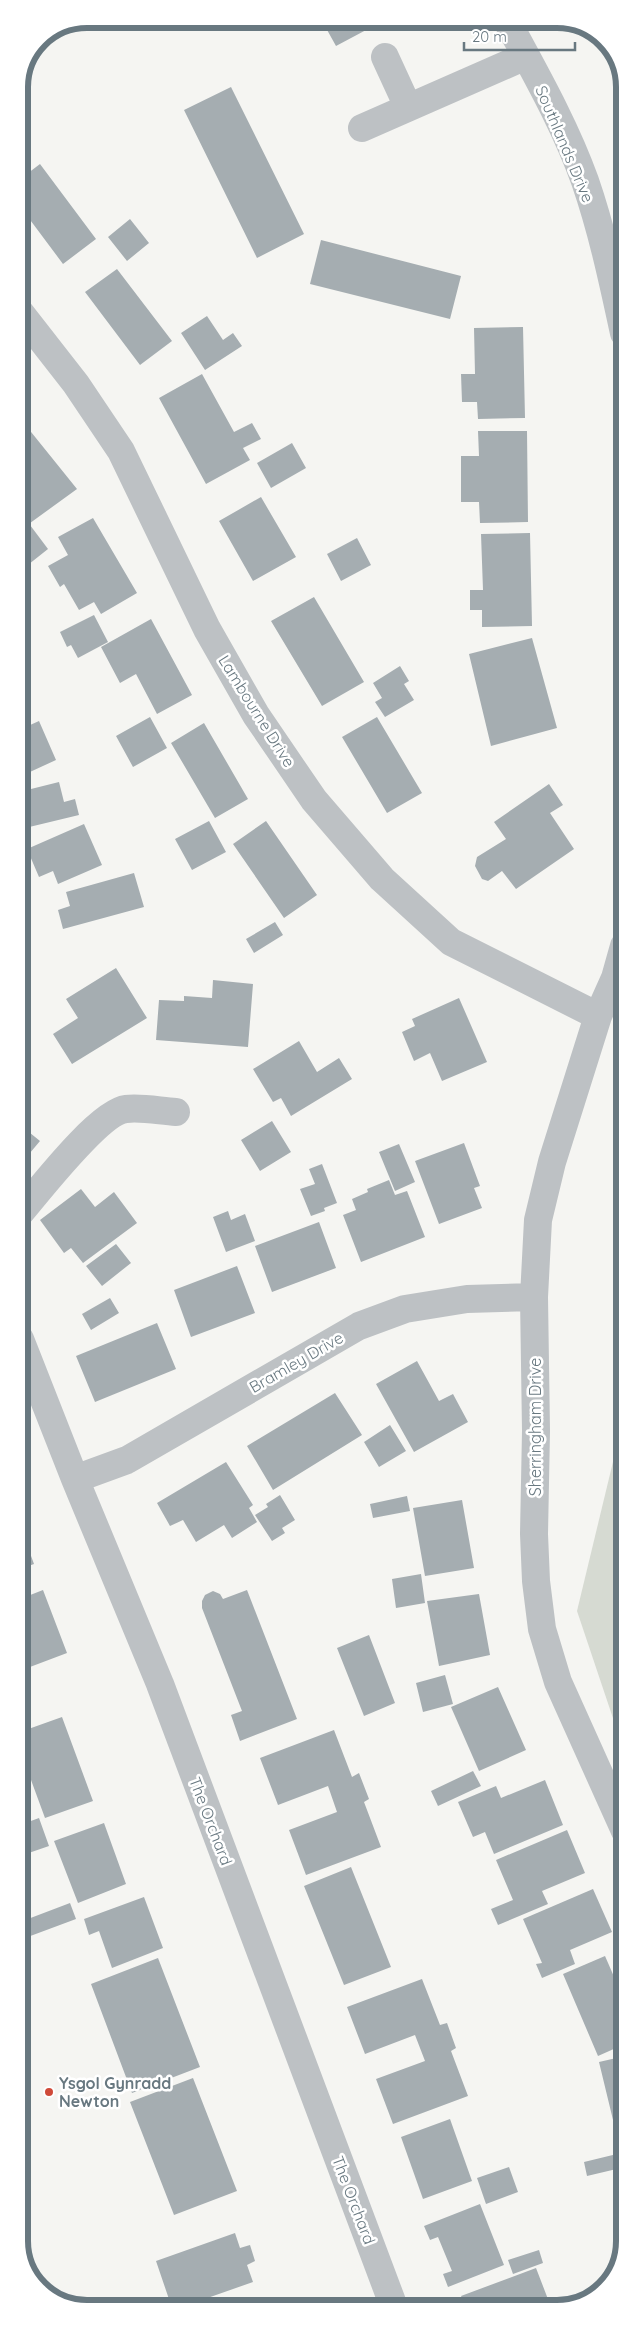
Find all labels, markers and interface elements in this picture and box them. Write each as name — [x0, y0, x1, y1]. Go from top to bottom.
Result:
scale bar — [464, 20, 575, 52]
text: 20 m — [472, 27, 507, 46]
street label: Southlands Drive — [531, 83, 599, 205]
street label: Lambourne Drive — [214, 651, 300, 771]
street label: Bramley Drive — [245, 1327, 347, 1397]
street label: Sherringham Drive — [525, 1358, 545, 1496]
street label: The Orchard — [185, 1774, 237, 1868]
place label: Ysgol Gynradd Newton — [59, 2073, 171, 2111]
marker: Ysgol Gynradd Newton — [43, 2086, 55, 2098]
street label: The Orchard — [328, 2153, 380, 2247]

